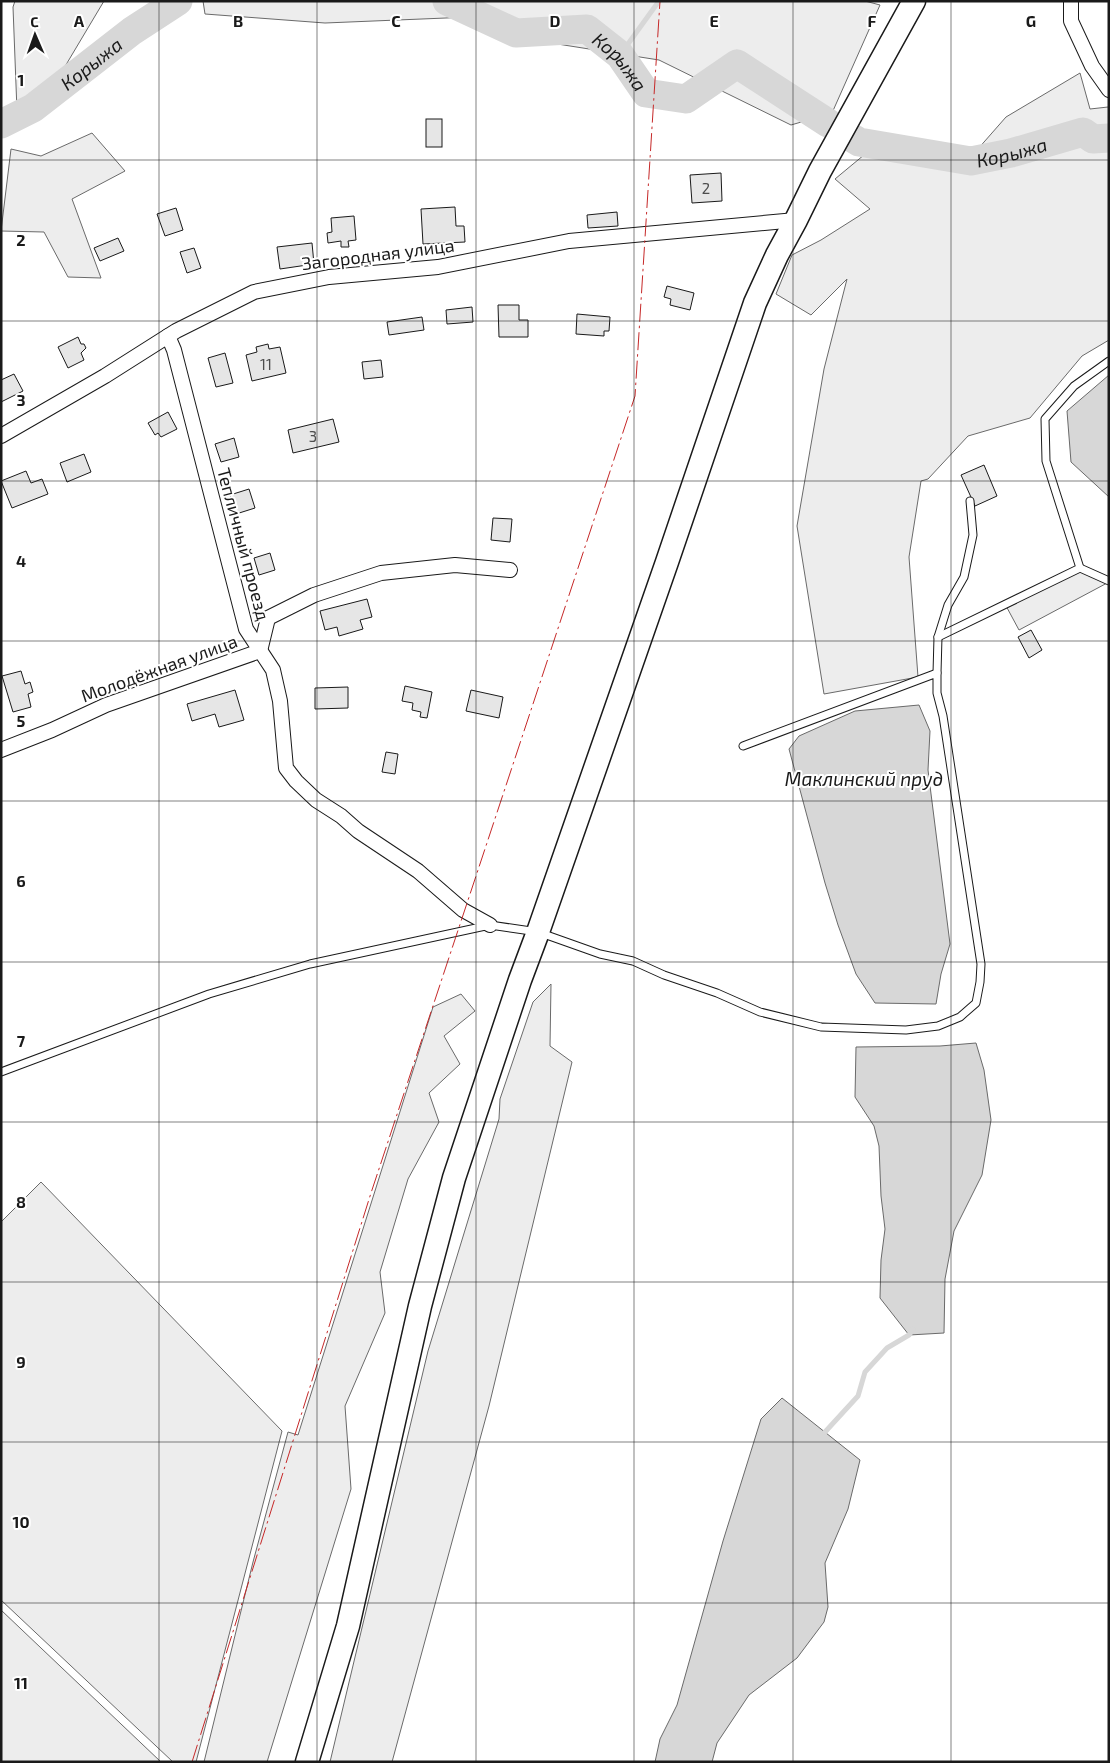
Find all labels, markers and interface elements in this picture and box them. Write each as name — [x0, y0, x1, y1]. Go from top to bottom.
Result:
north arrow — [10, 10, 60, 60]
text: A — [74, 11, 85, 30]
text: B — [233, 11, 243, 30]
text: C — [391, 11, 401, 30]
text: D — [550, 11, 561, 30]
text: E — [709, 11, 719, 30]
text: F — [868, 11, 877, 30]
text: G — [1026, 11, 1036, 30]
text: С — [30, 13, 39, 30]
water label: Корыжа — [588, 27, 652, 95]
water label: Корыжа — [55, 32, 126, 94]
text: 1 — [18, 70, 24, 89]
water label: Корыжа — [974, 132, 1049, 171]
house number: 2 — [702, 179, 710, 197]
text: 2 — [16, 230, 26, 249]
street label: Загородная улица — [300, 234, 456, 274]
house number: 11 — [260, 355, 272, 373]
text: 3 — [16, 390, 26, 409]
house number: 3 — [309, 427, 317, 445]
street label: Тепличный проезд — [213, 465, 275, 623]
text: 4 — [16, 551, 26, 570]
street label: Молодёжная улица — [78, 629, 240, 707]
text: 5 — [17, 711, 26, 730]
water label: Маклинский пруд — [785, 767, 943, 790]
text: 6 — [16, 871, 26, 890]
text: 7 — [17, 1031, 26, 1050]
text: 8 — [16, 1192, 26, 1211]
text: 9 — [16, 1352, 26, 1371]
text: 10 — [12, 1512, 30, 1531]
text: 11 — [14, 1673, 28, 1692]

